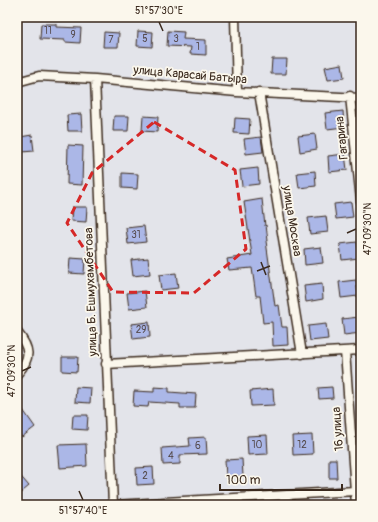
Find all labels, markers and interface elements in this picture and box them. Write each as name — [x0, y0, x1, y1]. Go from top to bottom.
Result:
text: 51°57'30"E — [135, 5, 183, 17]
house number: 11 — [44, 25, 52, 37]
house number: 9 — [70, 29, 76, 41]
house number: 5 — [142, 33, 148, 45]
house number: 3 — [173, 33, 179, 45]
house number: 7 — [108, 34, 114, 46]
house number: 1 — [196, 41, 200, 53]
street label: улица Карасай Батыра — [132, 62, 248, 87]
street label: Гагарина — [332, 115, 352, 160]
street label: улица Москва — [279, 184, 305, 258]
text: 47°09'30"N — [362, 202, 374, 255]
street label: улица Б. Ешмухамбетова — [81, 227, 101, 358]
house number: 31 — [131, 229, 141, 241]
house number: 29 — [136, 324, 146, 336]
text: 47°09'30"N — [6, 344, 18, 397]
street label: 16 улица — [329, 406, 347, 452]
house number: 10 — [252, 439, 263, 451]
house number: 12 — [297, 439, 307, 451]
house number: 6 — [195, 440, 201, 452]
house number: 4 — [168, 450, 174, 462]
scale bar — [220, 466, 342, 492]
house number: 2 — [142, 470, 148, 482]
text: 100 m — [226, 473, 261, 488]
text: 51°57'40"E — [59, 505, 107, 517]

